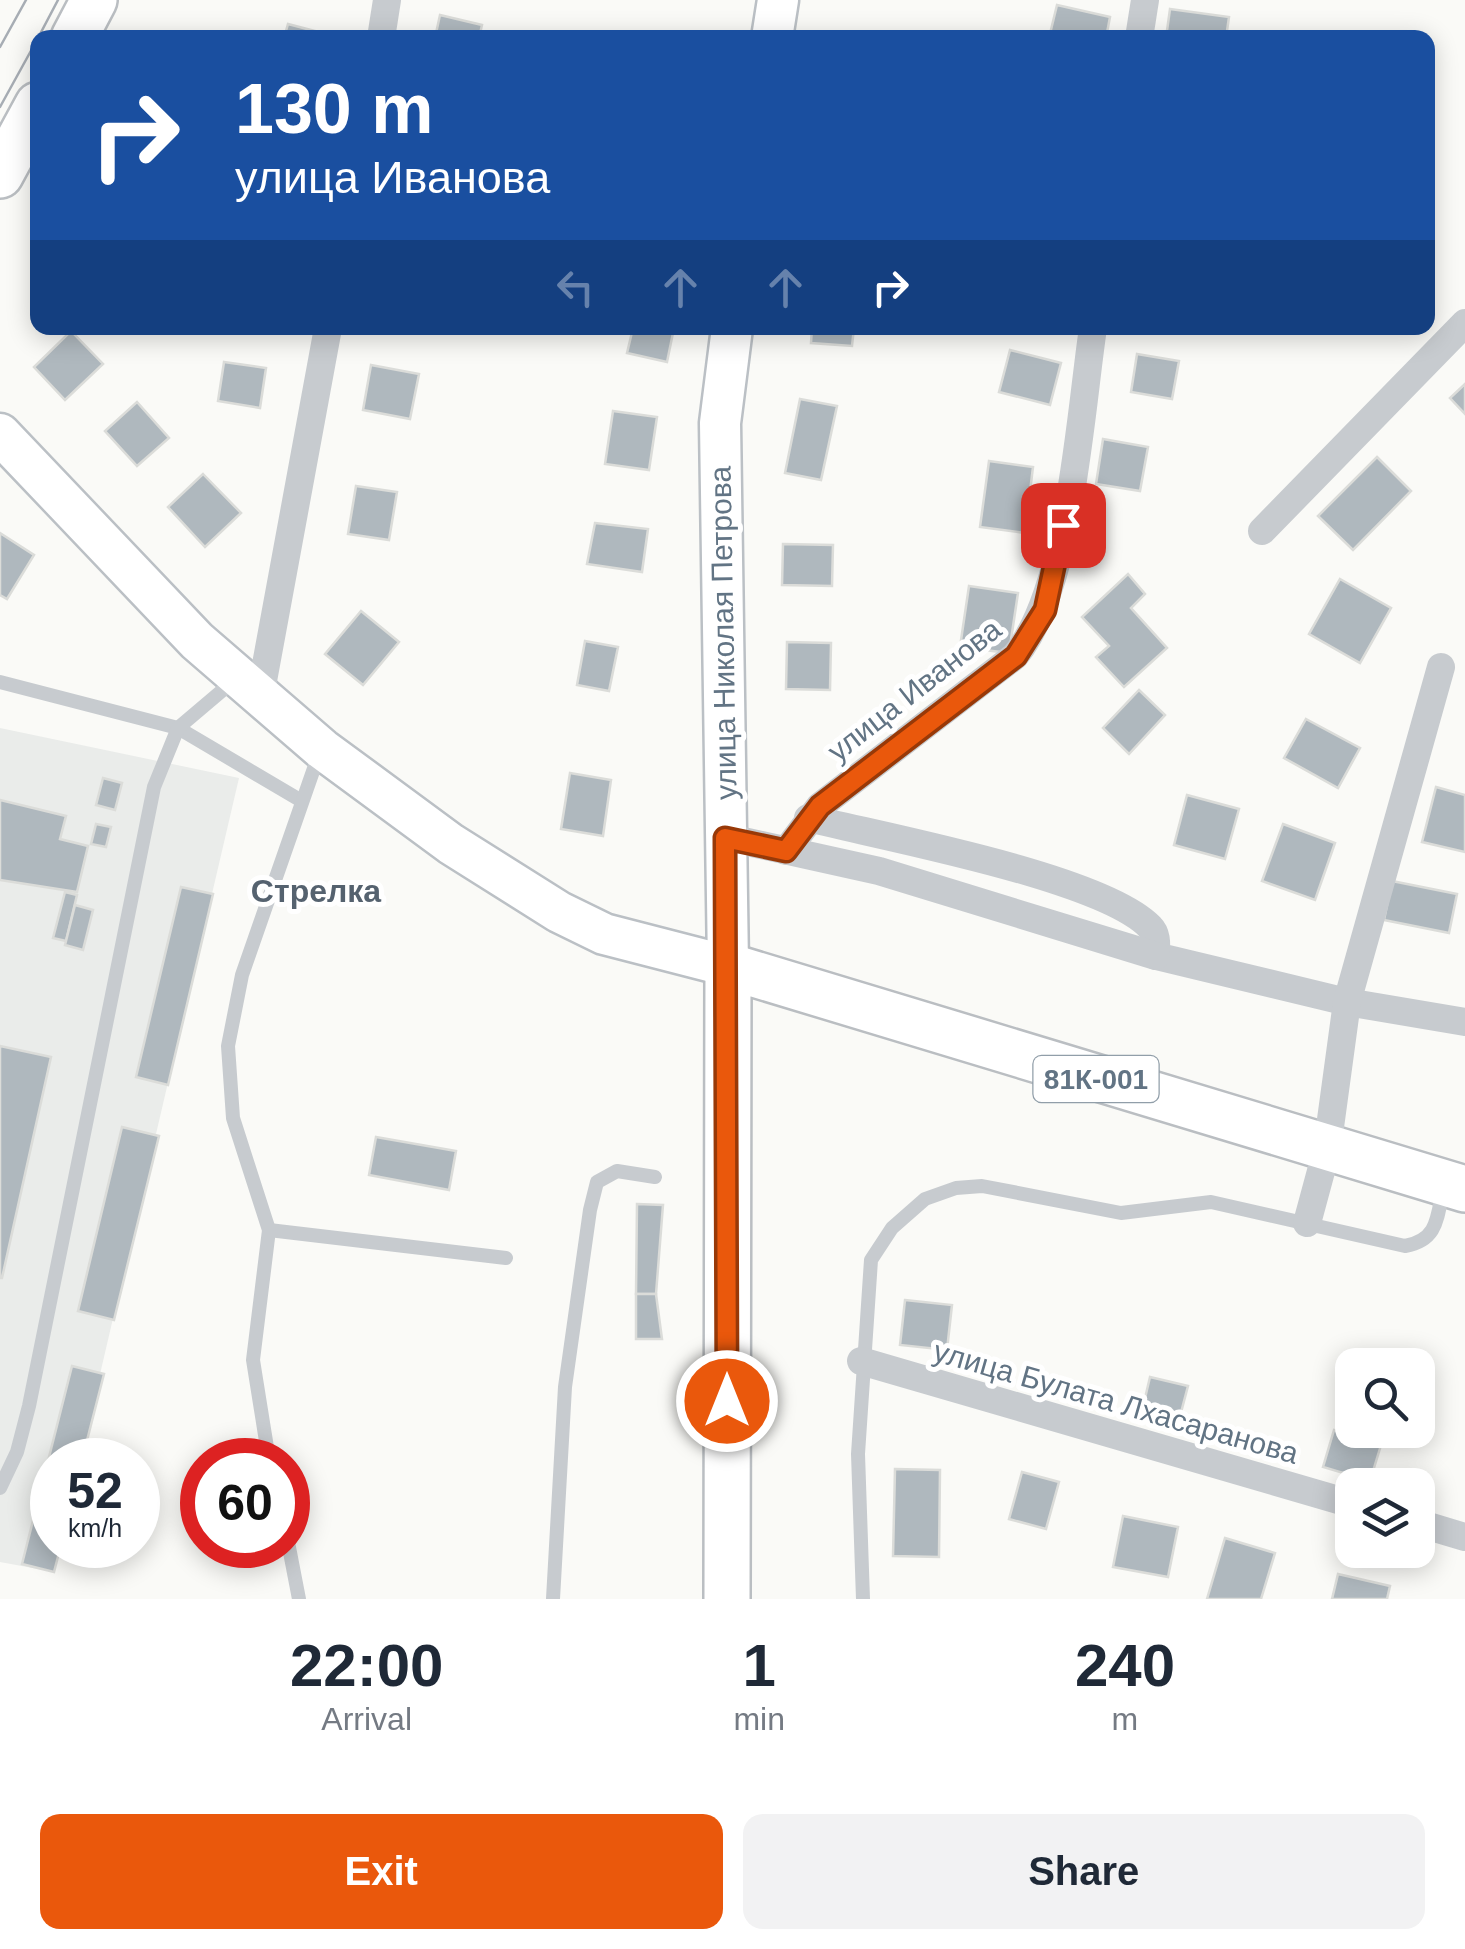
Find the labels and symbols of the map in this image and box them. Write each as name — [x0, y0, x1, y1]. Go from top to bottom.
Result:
street label: улица Николая Петрова — [704, 465, 742, 800]
pin — [1021, 483, 1106, 568]
street label: улица Иванова — [821, 612, 1007, 768]
district label: Стрелка — [251, 873, 381, 909]
road number: 81К-001 — [1034, 1056, 1158, 1102]
street label: улица Булата Лхасаранова — [930, 1334, 1302, 1470]
position arrow — [675, 1349, 779, 1453]
speed limit sign: 60 — [180, 1438, 310, 1568]

